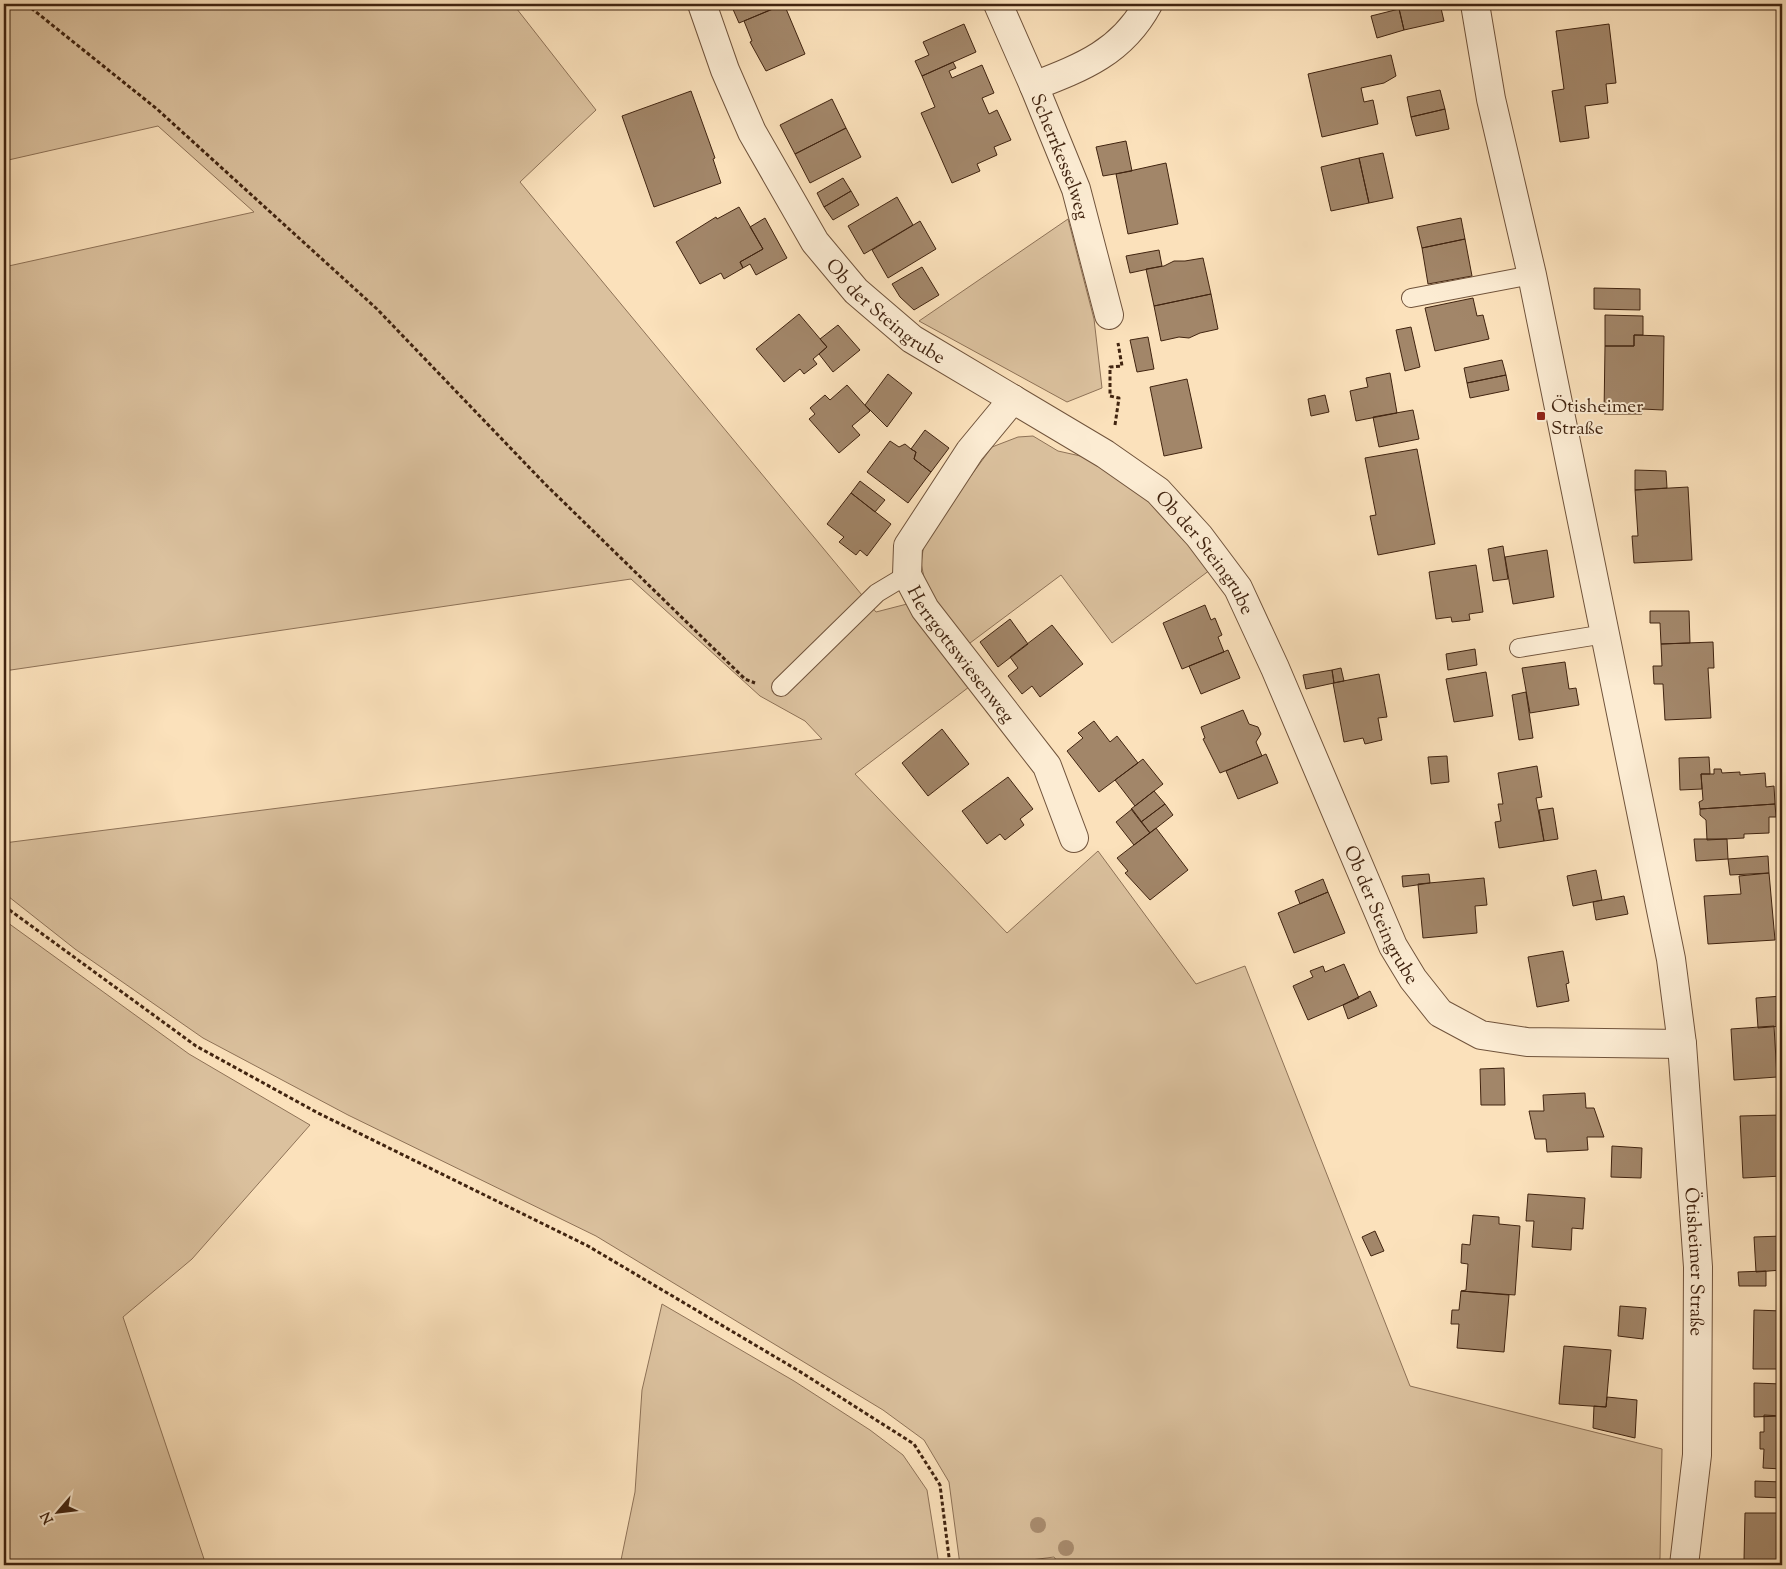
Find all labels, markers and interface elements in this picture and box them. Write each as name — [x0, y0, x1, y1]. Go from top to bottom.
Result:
street label: Scherrkesselweg — [1023, 90, 1094, 223]
street label: Ob der Steingrube — [818, 254, 950, 372]
place label: Ötisheimer Straße — [1551, 394, 1643, 443]
marker: Ötisheimer Straße — [1535, 410, 1547, 422]
street label: Ob der Steingrube — [1148, 485, 1260, 620]
street label: Herrgottswiesenweg — [899, 582, 1020, 730]
street label: Ob der Steingrube — [1336, 842, 1424, 990]
street label: Ötisheimer Straße — [1676, 1187, 1709, 1336]
north arrow — [32, 1486, 82, 1536]
text: N — [37, 1508, 60, 1527]

